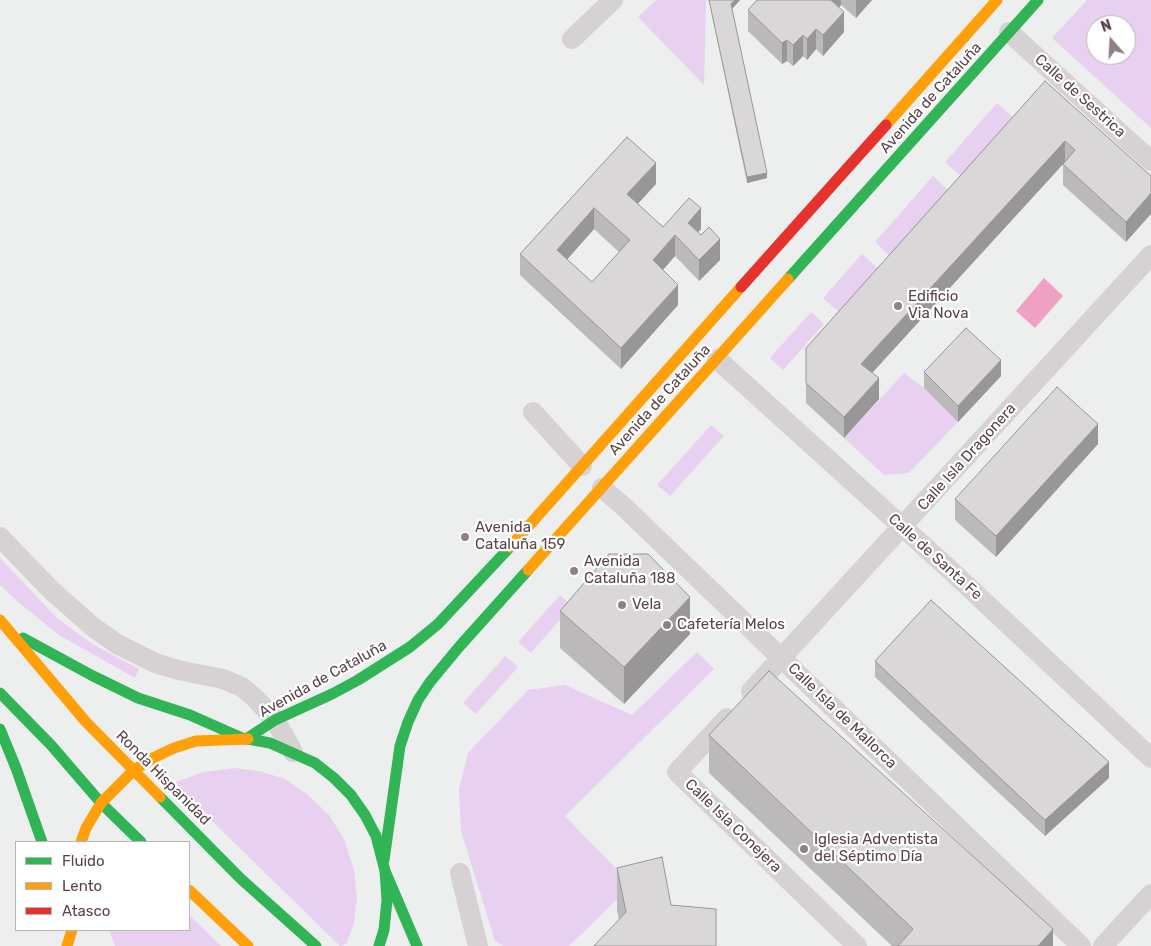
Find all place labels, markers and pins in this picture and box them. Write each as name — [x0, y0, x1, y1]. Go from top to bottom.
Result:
place label: Edificio Via Nova — [908, 288, 968, 323]
marker: Edificio Via Nova — [892, 300, 904, 312]
place label: Avenida Cataluña 159 — [475, 519, 565, 554]
marker: Avenida Cataluña 159 — [459, 531, 471, 543]
place label: Avenida Cataluña 188 — [584, 553, 676, 588]
marker: Avenida Cataluña 188 — [568, 565, 580, 577]
place label: Vela — [632, 596, 661, 614]
marker: Vela — [616, 599, 628, 611]
place label: Cafetería Melos — [677, 616, 785, 634]
marker: Cafetería Melos — [661, 619, 673, 631]
place label: Iglesia Adventista del Séptimo Día — [814, 831, 938, 866]
marker: Iglesia Adventista del Séptimo Día — [798, 843, 810, 855]

